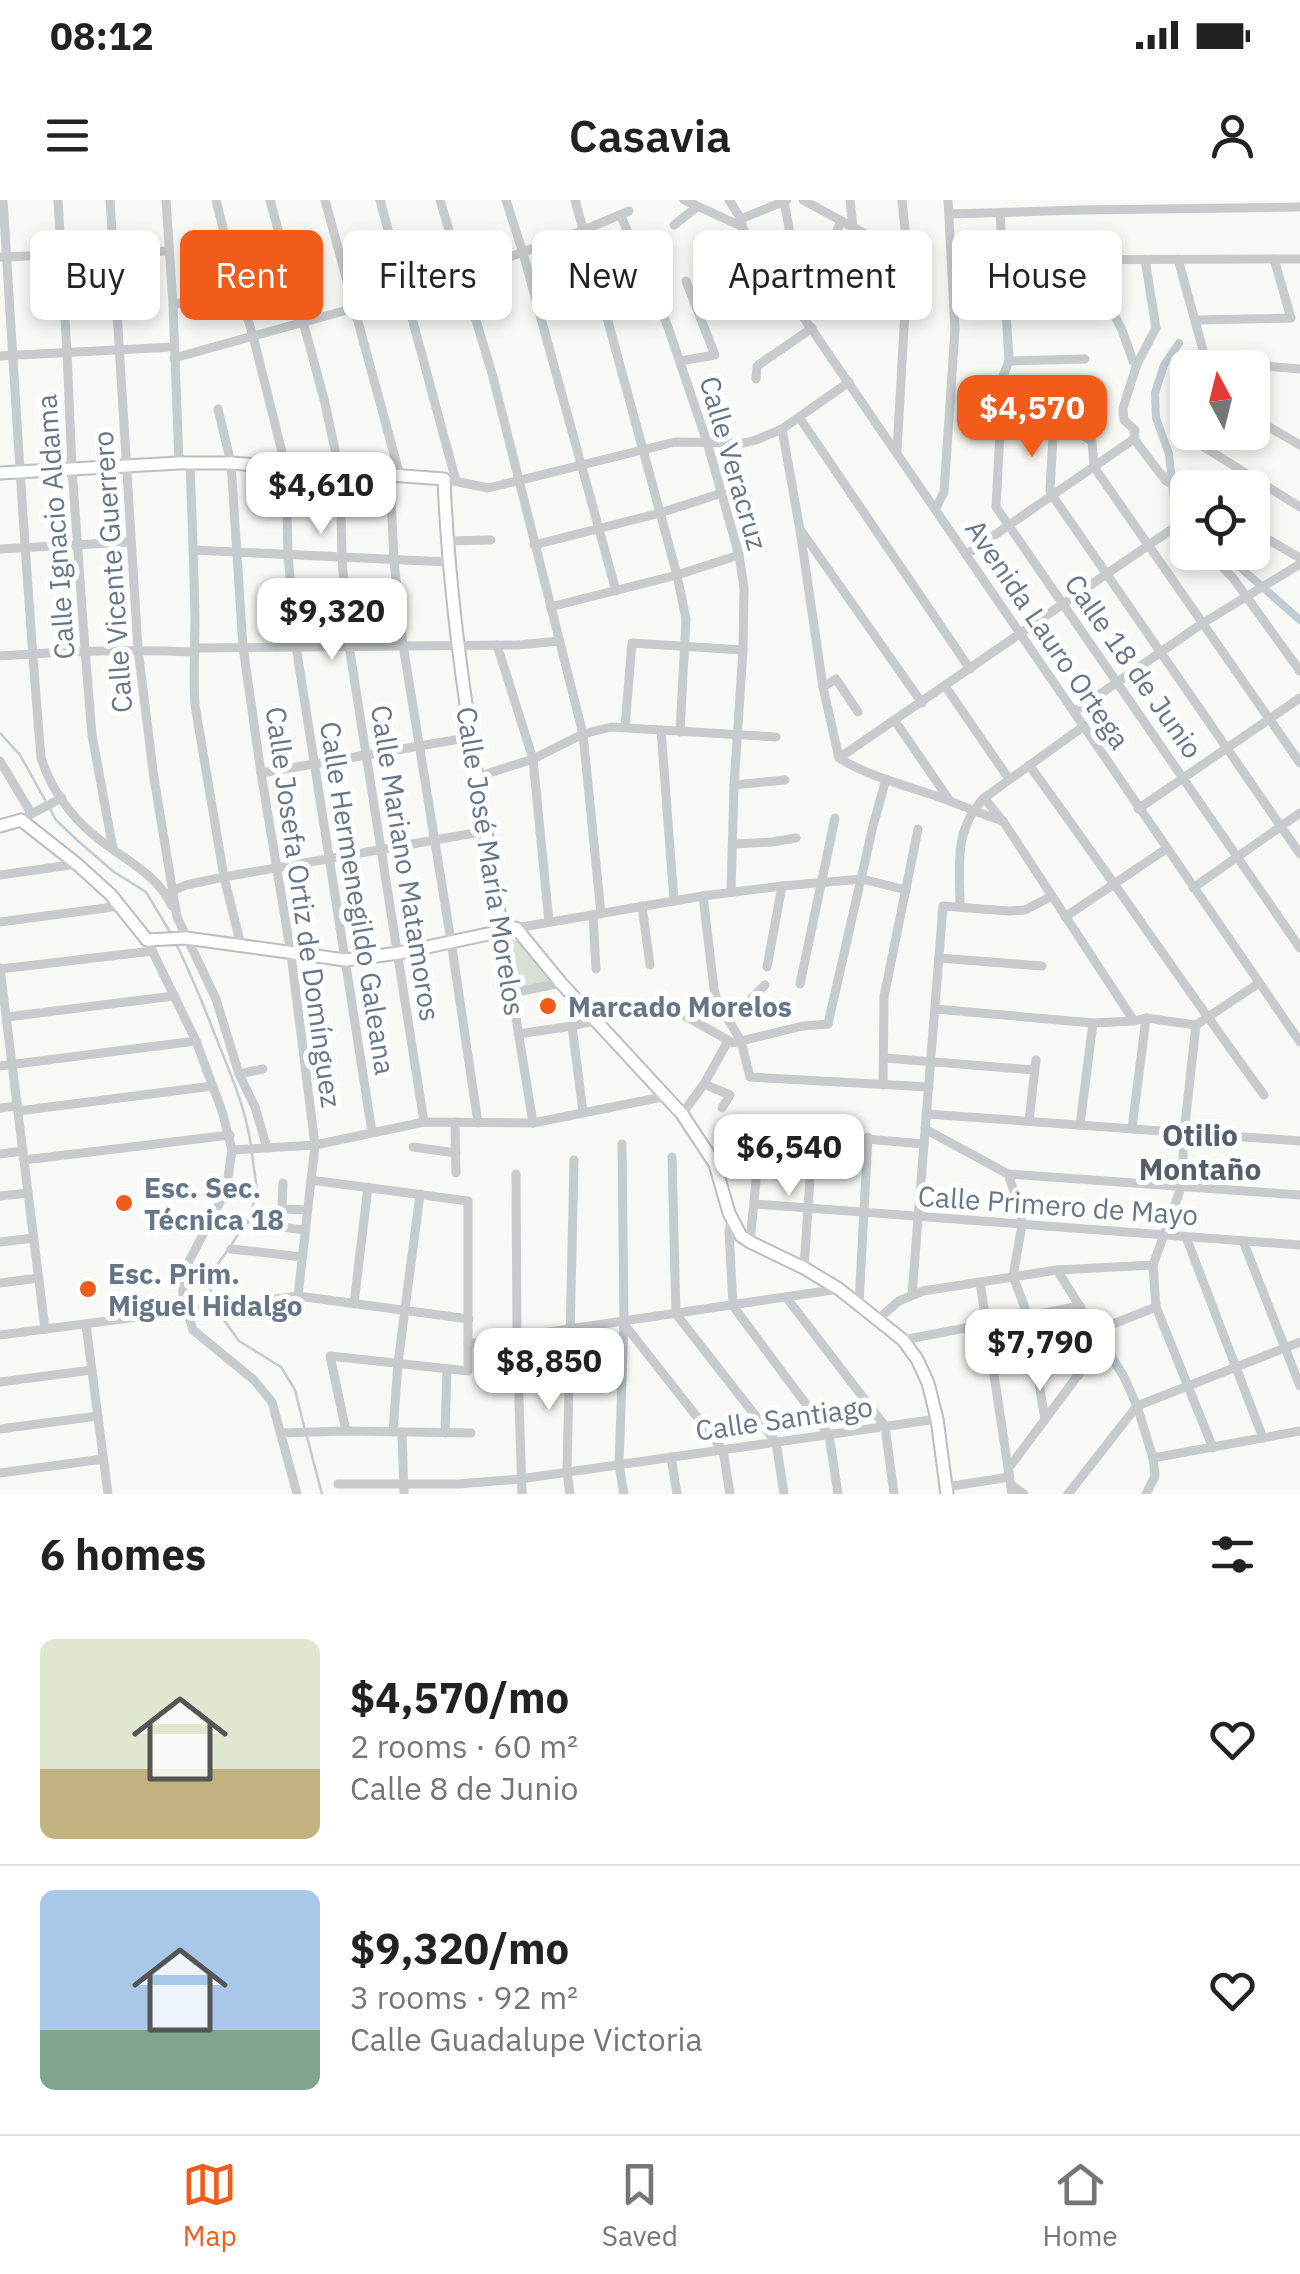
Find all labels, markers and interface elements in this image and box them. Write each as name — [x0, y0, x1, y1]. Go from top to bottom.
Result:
text: 08:12 — [50, 11, 154, 60]
text: Casavia — [569, 106, 731, 164]
icon: menu — [40, 108, 95, 163]
icon: person — [1205, 108, 1260, 163]
chip: Buy — [30, 230, 160, 320]
chip: Rent — [180, 230, 323, 320]
chip: Filters — [343, 230, 512, 320]
chip: New — [532, 230, 673, 320]
chip: Apartment — [693, 230, 932, 320]
chip: House — [952, 230, 1122, 320]
north arrow — [1170, 350, 1270, 450]
map controls — [1170, 350, 1270, 570]
street label: Calle Veracruz — [691, 372, 777, 554]
pin: $4,570 — [951, 375, 1113, 460]
text: $4,570 — [979, 386, 1085, 428]
street label: Calle Ignacio Aldama — [27, 393, 83, 661]
street label: Calle Vicente Guerrero — [84, 430, 140, 714]
pin: $4,610 — [240, 452, 402, 537]
text: $4,610 — [268, 463, 374, 505]
button: locate — [1170, 470, 1270, 570]
street label: Avenida Lauro Ortega — [957, 512, 1139, 756]
street label: Calle 18 de Junio — [1057, 567, 1211, 765]
pin: $9,320 — [251, 578, 413, 663]
text: $9,320 — [279, 589, 385, 631]
street label: Calle Mariano Matamoros — [363, 702, 449, 1024]
street label: Calle Josefa Ortiz de Domínguez — [258, 704, 350, 1110]
street label: Calle José María Morelos — [448, 704, 534, 1018]
street label: Calle Hermenegildo Galeana — [312, 719, 404, 1077]
place label: Marcado Morelos — [568, 988, 792, 1025]
marker: Marcado Morelos — [537, 995, 559, 1017]
pin: $6,540 — [708, 1114, 870, 1199]
district label: Otilio Montaño — [1139, 1115, 1261, 1188]
text: $6,540 — [736, 1125, 842, 1167]
place label: Esc. Sec. Técnica 18 — [144, 1169, 284, 1238]
street label: Calle Primero de Mayo — [917, 1177, 1199, 1233]
marker: Esc. Sec. Técnica 18 — [113, 1192, 135, 1214]
place label: Esc. Prim. Miguel Hidalgo — [108, 1255, 303, 1324]
marker: Esc. Prim. Miguel Hidalgo — [77, 1278, 99, 1300]
pin: $7,790 — [959, 1309, 1121, 1394]
text: $7,790 — [987, 1320, 1093, 1362]
pin: $8,850 — [468, 1328, 630, 1413]
text: $8,850 — [496, 1339, 602, 1381]
street label: Calle Santiago — [693, 1387, 875, 1449]
text: 6 homes — [40, 1527, 206, 1582]
icon: filters — [1205, 1527, 1260, 1582]
text: $4,570/mo — [350, 1670, 569, 1725]
icon: home — [120, 1679, 240, 1799]
icon: heart — [1205, 1712, 1260, 1767]
text: 2 rooms · 60 m² — [350, 1725, 578, 1767]
text: Calle 8 de Junio — [350, 1767, 578, 1809]
text: $9,320/mo — [350, 1921, 569, 1976]
icon: home — [120, 1930, 240, 2050]
icon: heart — [1205, 1963, 1260, 2018]
text: 3 rooms · 92 m² — [350, 1976, 578, 2018]
text: Calle Guadalupe Victoria — [350, 2018, 702, 2060]
tab: Map — [182, 2157, 237, 2254]
tab: Saved — [602, 2157, 678, 2254]
tab: Home — [1042, 2157, 1118, 2254]

